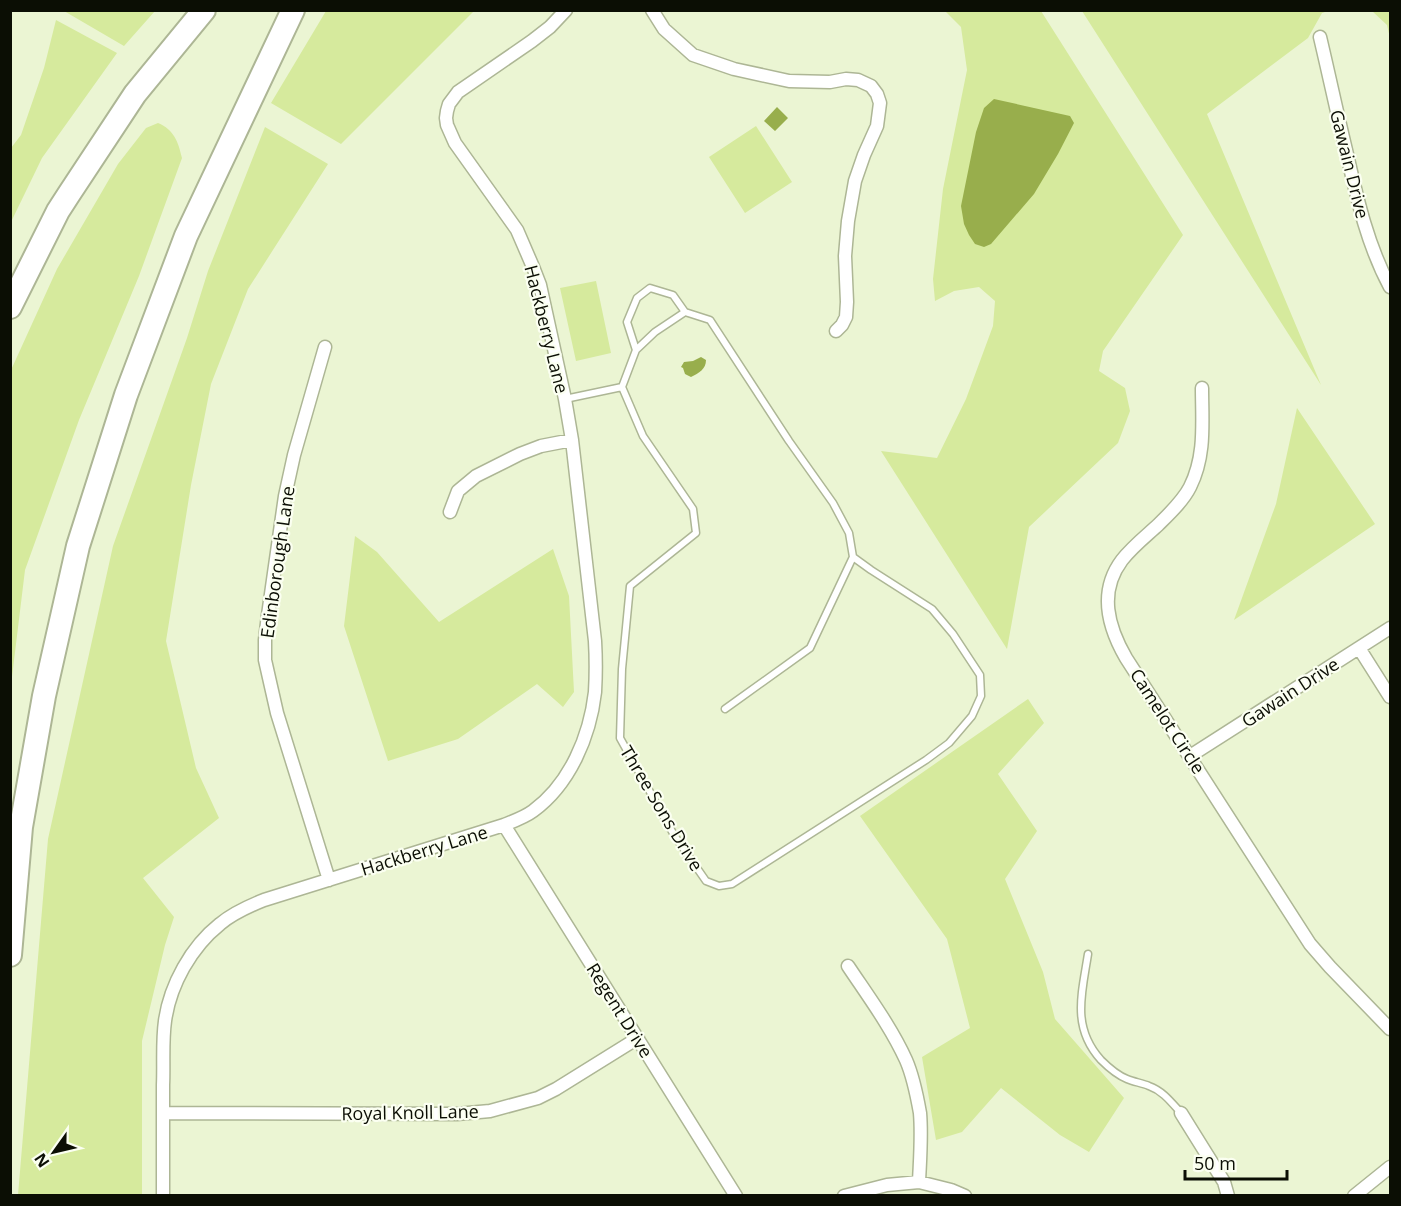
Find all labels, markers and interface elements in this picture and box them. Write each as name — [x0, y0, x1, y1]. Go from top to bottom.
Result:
street label: Gawain Drive — [1325, 107, 1375, 221]
street label: Hackberry Lane — [519, 262, 575, 396]
street label: Edinborough Lane — [254, 484, 300, 640]
street label: Gawain Drive — [1237, 652, 1343, 732]
street label: Camelot Circle — [1125, 664, 1211, 778]
street label: Three Sons Drive — [615, 741, 709, 875]
street label: Hackberry Lane — [358, 819, 490, 881]
street label: Regent Drive — [581, 958, 659, 1062]
street label: Royal Knoll Lane — [341, 1099, 479, 1125]
north arrow — [24, 1122, 84, 1182]
scale bar — [1185, 1143, 1287, 1181]
text: N — [29, 1149, 54, 1172]
text: 50 m — [1194, 1151, 1236, 1175]

